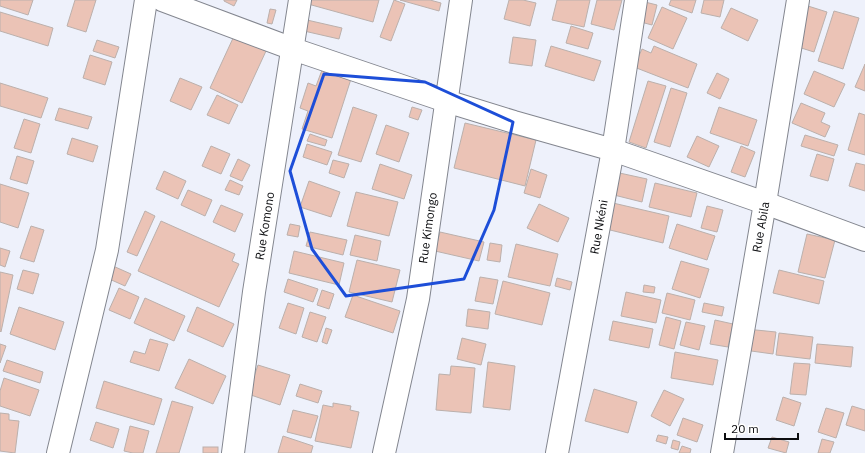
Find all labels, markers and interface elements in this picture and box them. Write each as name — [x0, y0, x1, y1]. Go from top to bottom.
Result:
street label: Rue Komono — [252, 191, 277, 261]
street label: Rue Kimongo — [415, 191, 440, 264]
street label: Rue Nkéni — [586, 199, 611, 255]
street label: Rue Abila — [749, 200, 772, 253]
scale bar — [725, 415, 798, 441]
text: 20 m — [731, 421, 759, 436]

